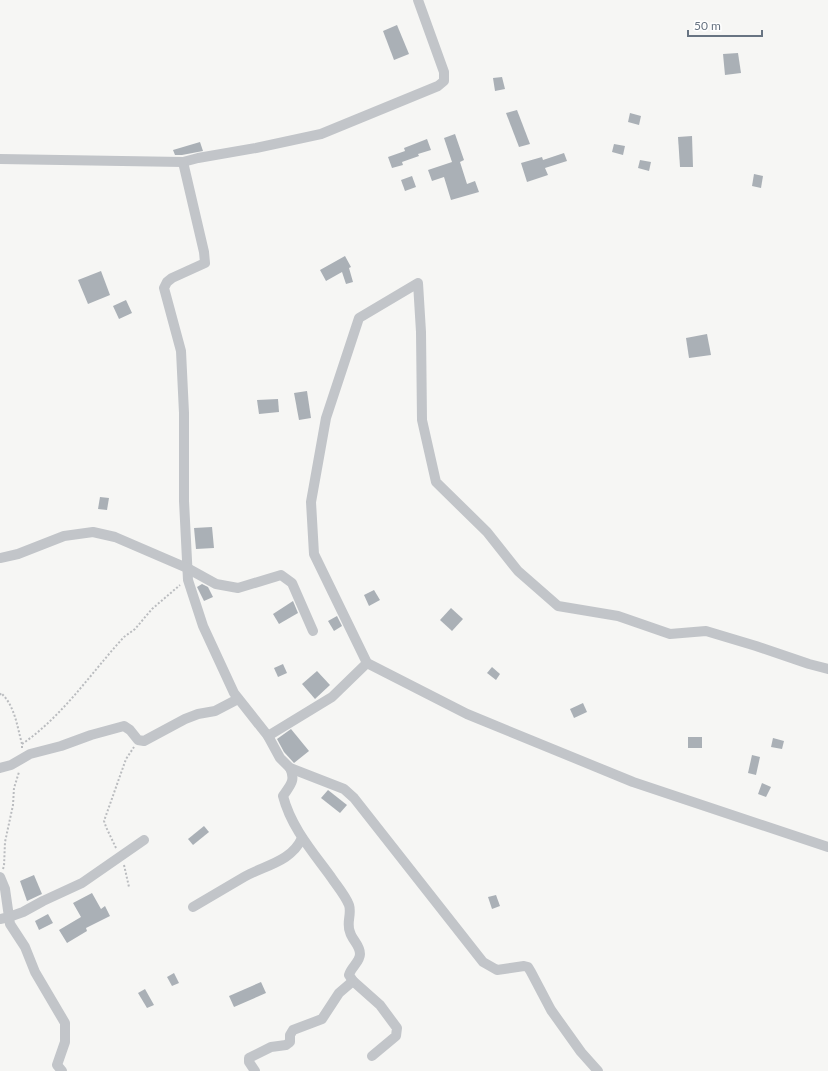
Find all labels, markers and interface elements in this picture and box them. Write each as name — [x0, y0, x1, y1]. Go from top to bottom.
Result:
scale bar — [688, 12, 762, 38]
text: 50 m — [694, 18, 721, 33]

